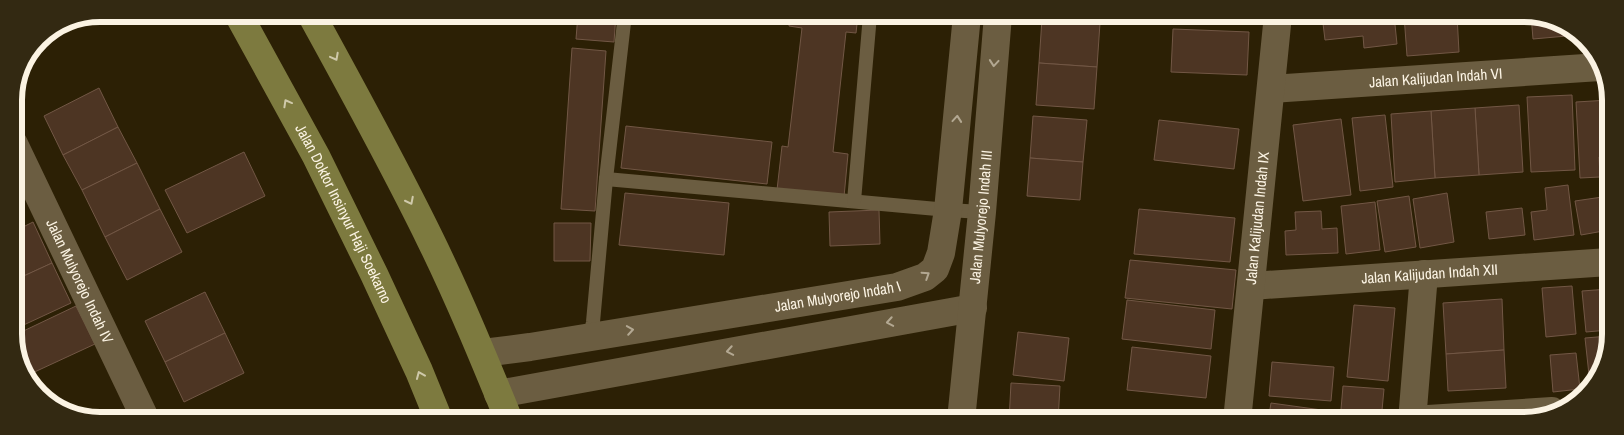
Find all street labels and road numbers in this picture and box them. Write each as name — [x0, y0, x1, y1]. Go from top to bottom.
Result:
street label: Jalan Kalijudan Indah VI — [1368, 63, 1503, 92]
street label: Jalan Doktor Insinyur Haji Soekarno — [290, 120, 397, 307]
street label: Jalan Mulyorejo Indah III — [964, 149, 997, 285]
street label: Jalan Kalijudan Indah IX — [1240, 150, 1274, 285]
street label: Jalan Mulyorejo Indah IV — [41, 215, 119, 347]
street label: Jalan Kalijudan Indah XII — [1361, 258, 1499, 289]
street label: Jalan Mulyorejo Indah I — [773, 276, 904, 317]

